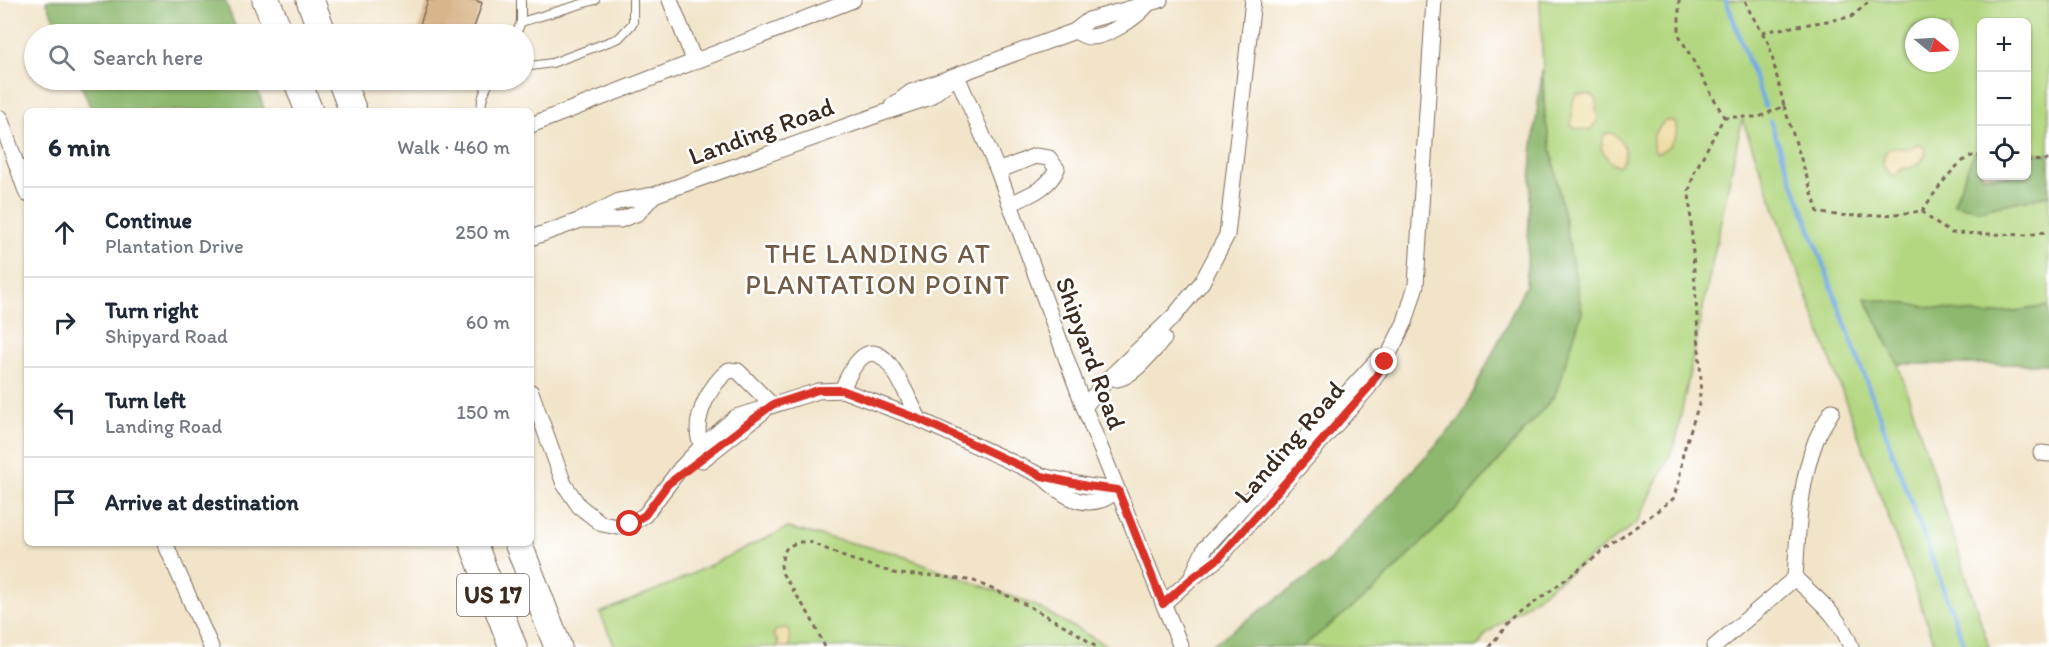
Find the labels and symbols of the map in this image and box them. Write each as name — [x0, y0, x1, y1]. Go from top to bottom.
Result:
north arrow — [1905, 18, 1959, 72]
street label: Landing Road — [684, 90, 838, 172]
district label: THE LANDING AT PLANTATION POINT — [745, 237, 1011, 301]
street label: Shipyard Road — [1049, 272, 1133, 434]
route end — [1371, 348, 1397, 374]
street label: Landing Road — [1227, 374, 1351, 510]
route start — [616, 510, 642, 536]
road number: US 17 — [457, 574, 529, 616]

